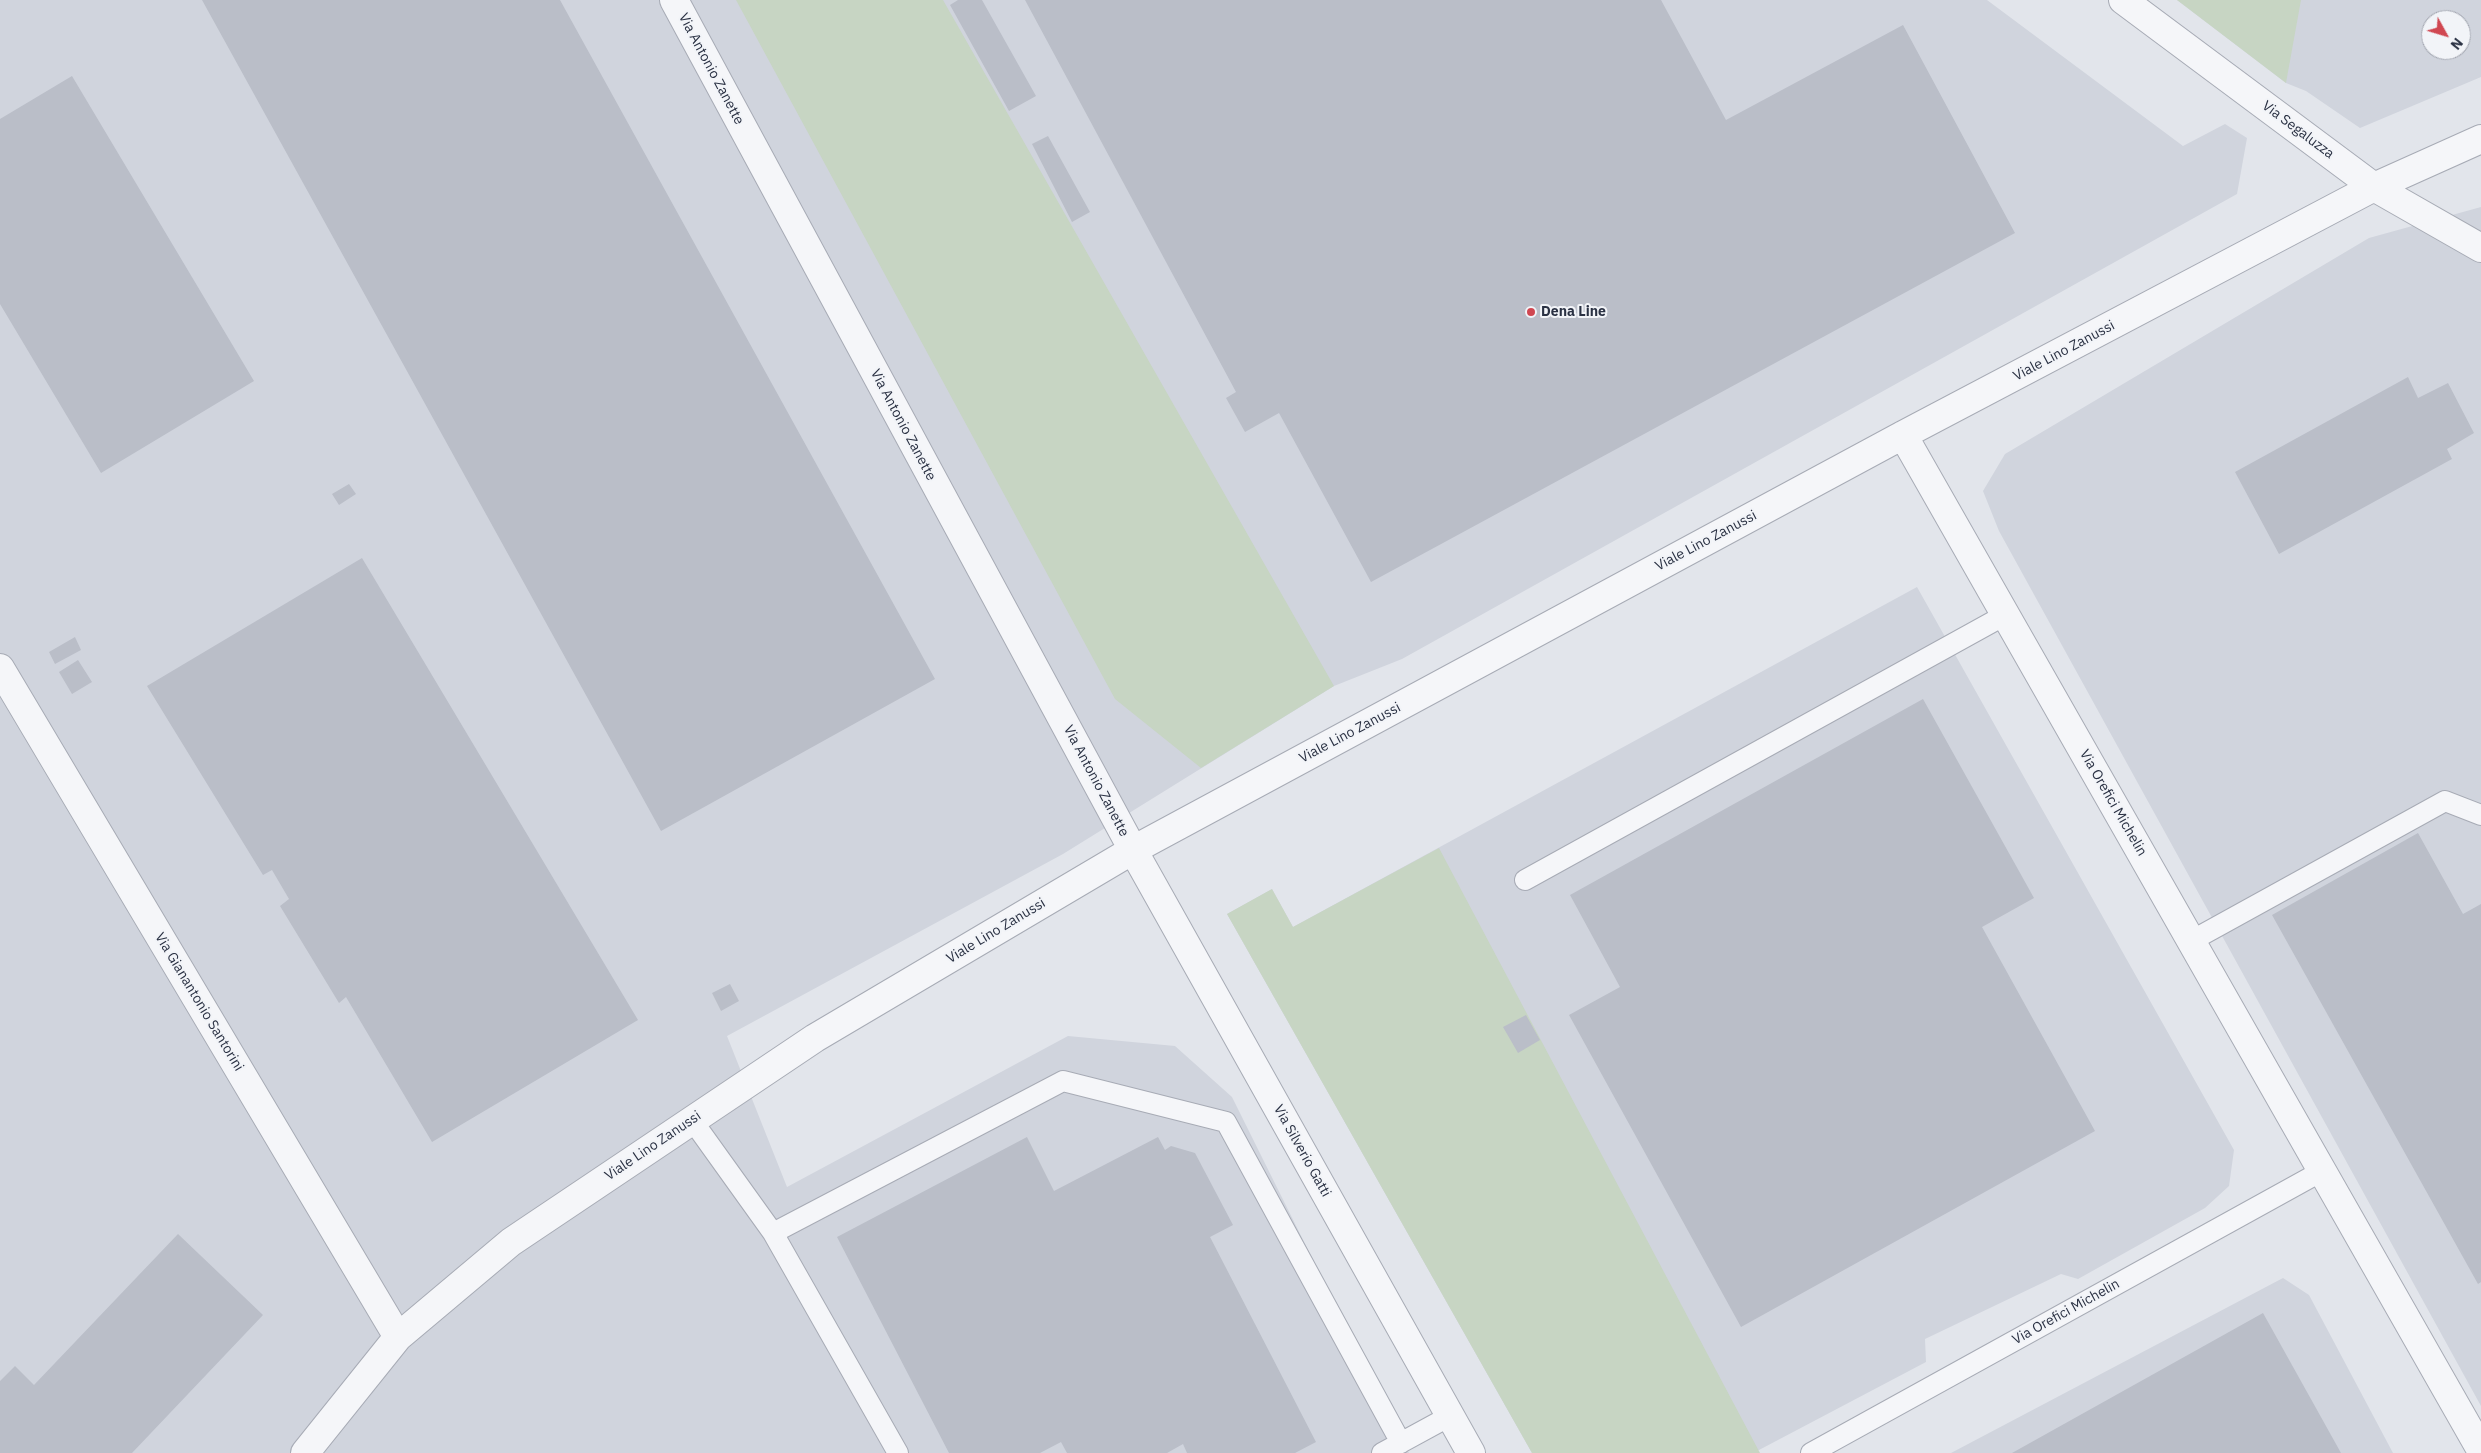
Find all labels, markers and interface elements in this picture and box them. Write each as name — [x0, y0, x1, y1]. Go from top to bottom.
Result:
street label: Via Antonio Zanette — [675, 10, 747, 128]
north arrow — [2421, 10, 2471, 60]
text: N — [2447, 34, 2467, 53]
street label: Via Segaluzza — [2259, 98, 2337, 162]
place label: Dena Line — [1541, 304, 1606, 320]
marker: Dena Line — [1525, 306, 1537, 318]
street label: Viale Lino Zanussi — [2010, 317, 2118, 385]
street label: Via Antonio Zanette — [867, 366, 939, 484]
street label: Viale Lino Zanussi — [1652, 507, 1760, 575]
street label: Viale Lino Zanussi — [1296, 699, 1404, 767]
street label: Via Antonio Zanette — [1060, 722, 1132, 840]
street label: Via Orefici Michelin — [2076, 747, 2150, 859]
street label: Viale Lino Zanussi — [943, 895, 1049, 967]
street label: Via Gianantonio Santorini — [151, 930, 247, 1074]
street label: Via Silverio Gatti — [1270, 1102, 1334, 1200]
street label: Viale Lino Zanussi — [602, 1108, 704, 1184]
street label: Via Orefici Michelin — [2009, 1276, 2123, 1348]

